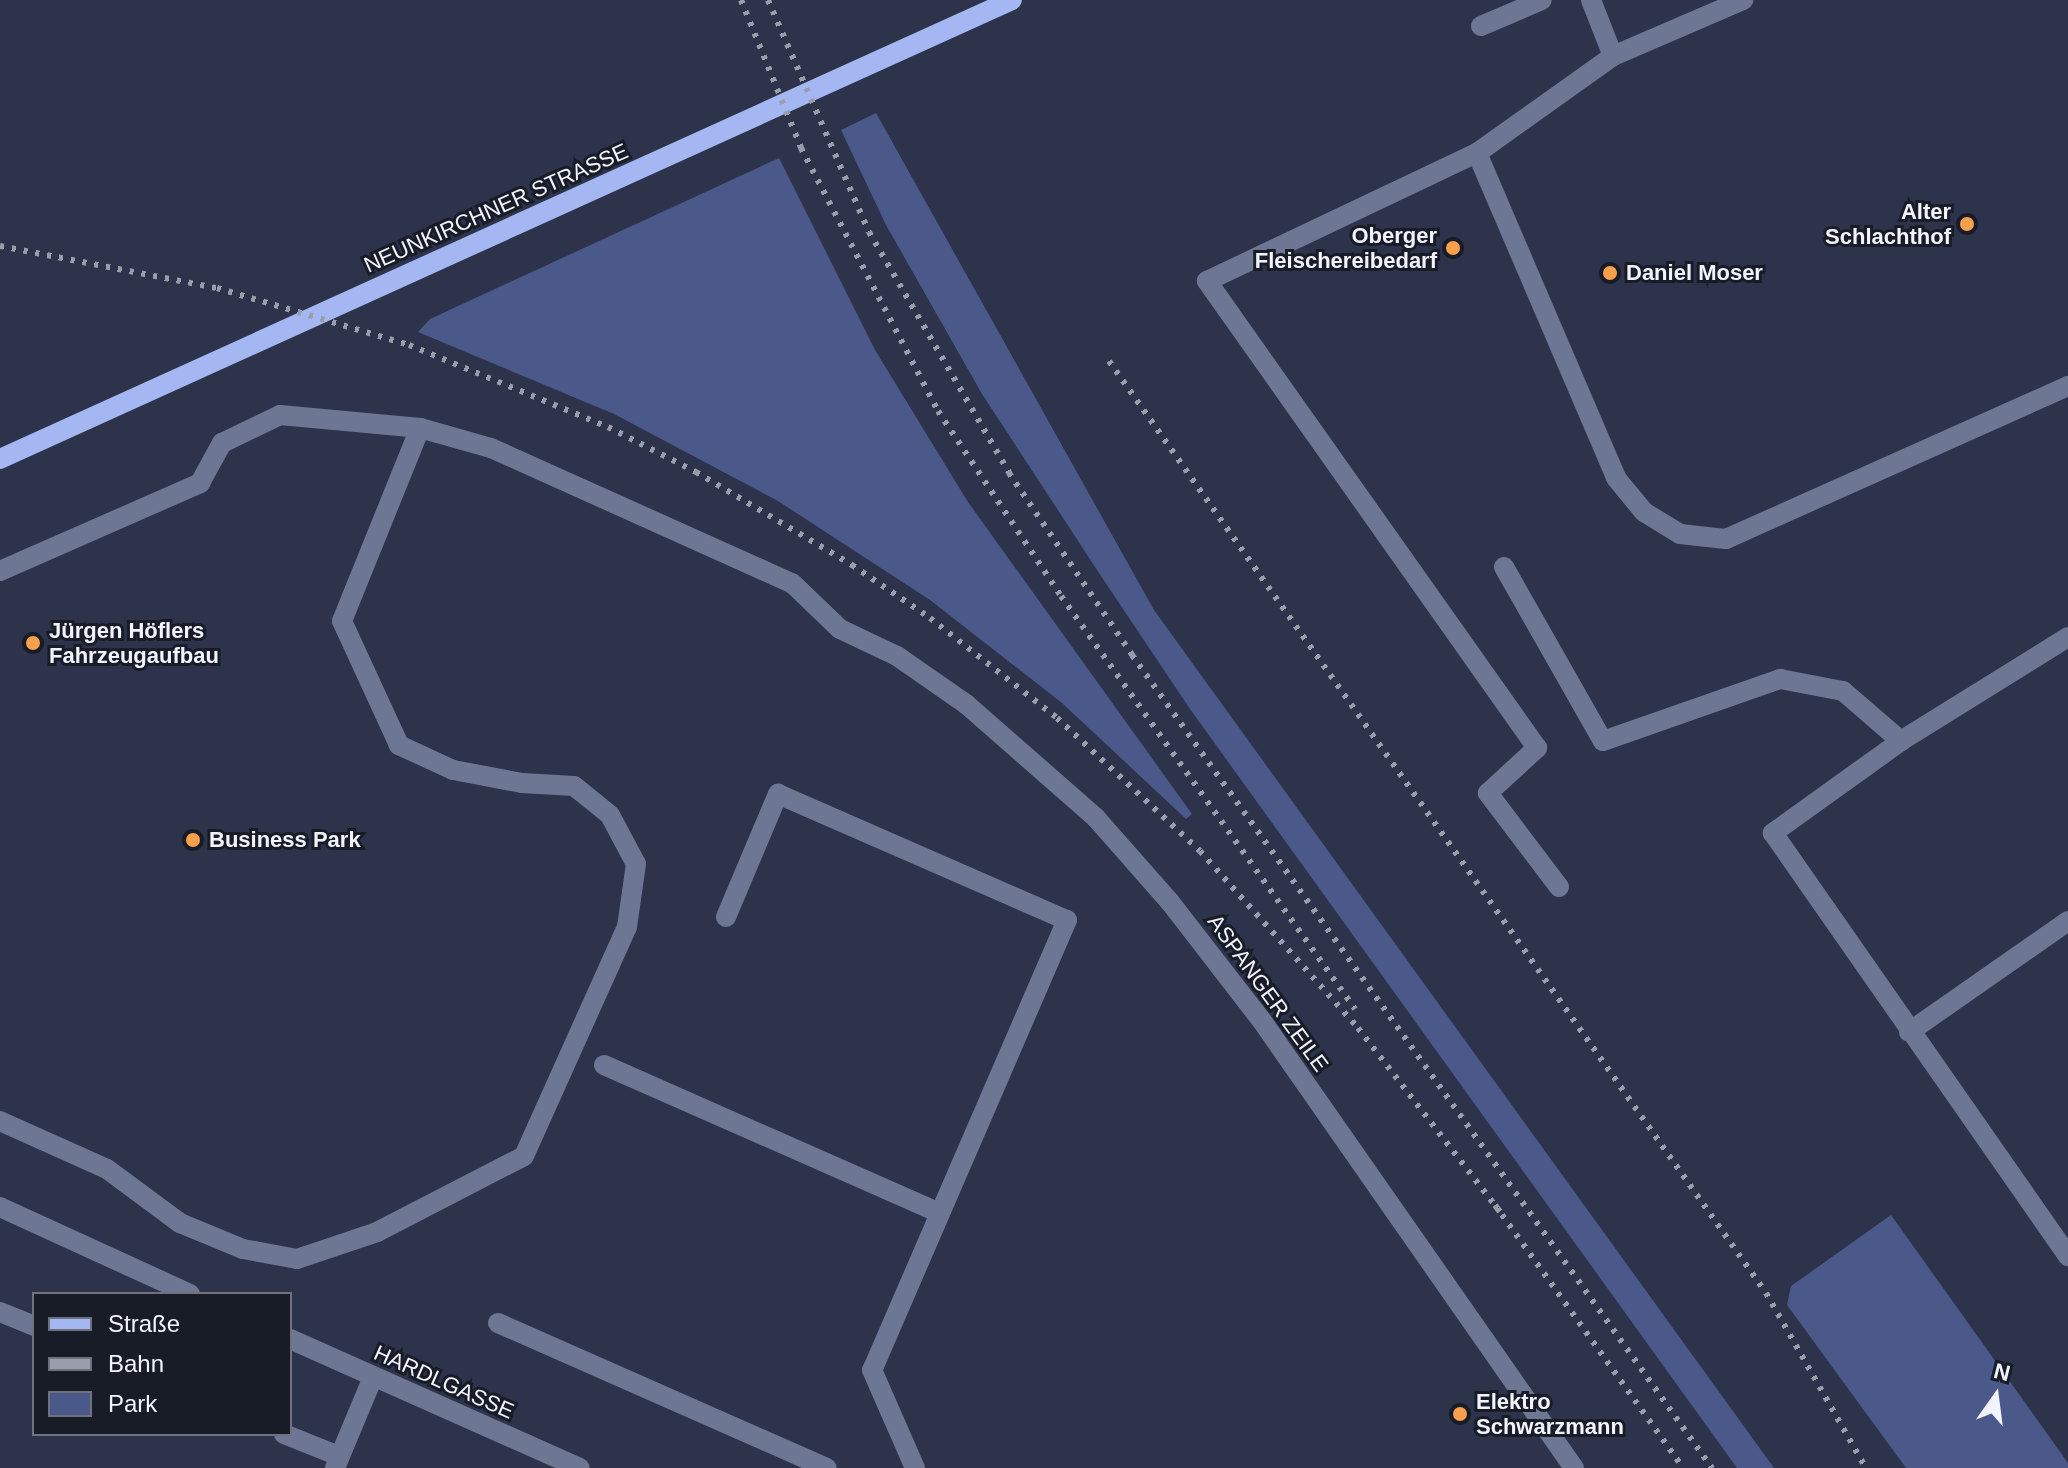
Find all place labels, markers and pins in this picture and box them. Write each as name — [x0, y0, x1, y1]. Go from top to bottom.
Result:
place label: Alter Schlachthof — [1825, 198, 1951, 250]
marker: Alter Schlachthof — [1958, 215, 1976, 233]
place label: Oberger Fleischereibedarf — [1255, 222, 1437, 274]
marker: Oberger Fleischereibedarf — [1444, 239, 1462, 257]
place label: Daniel Moser — [1626, 260, 1763, 286]
marker: Daniel Moser — [1601, 264, 1619, 282]
place label: Jürgen Höflers Fahrzeugaufbau — [49, 617, 219, 668]
marker: Jürgen Höflers Fahrzeugaufbau — [24, 634, 42, 652]
place label: Business Park — [209, 827, 361, 853]
marker: Business Park — [184, 831, 202, 849]
place label: Elektro Schwarzmann — [1476, 1388, 1624, 1440]
marker: Elektro Schwarzmann — [1451, 1405, 1469, 1423]

